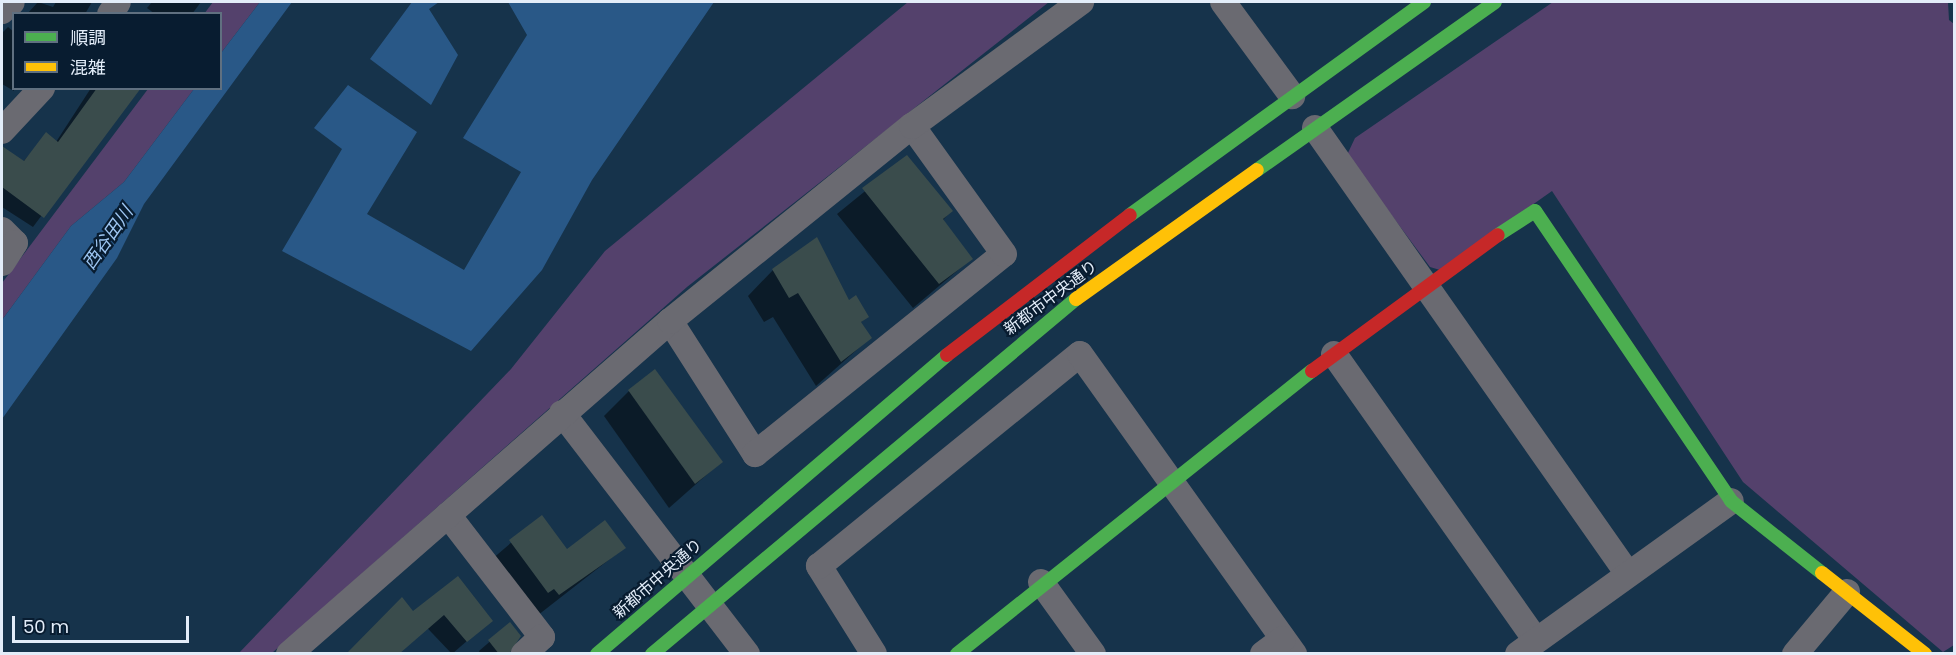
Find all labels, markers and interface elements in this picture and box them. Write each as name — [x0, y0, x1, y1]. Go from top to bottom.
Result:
legend — [12, 12, 222, 90]
text: 順調 — [70, 25, 106, 50]
text: 混雑 — [70, 55, 106, 80]
water label: 西谷田川 — [79, 202, 137, 274]
street label: 新都市中央通り — [1000, 257, 1102, 339]
street label: 新都市中央通り — [609, 535, 707, 623]
scale bar — [15, 604, 192, 642]
text: 50 m — [23, 614, 69, 639]

